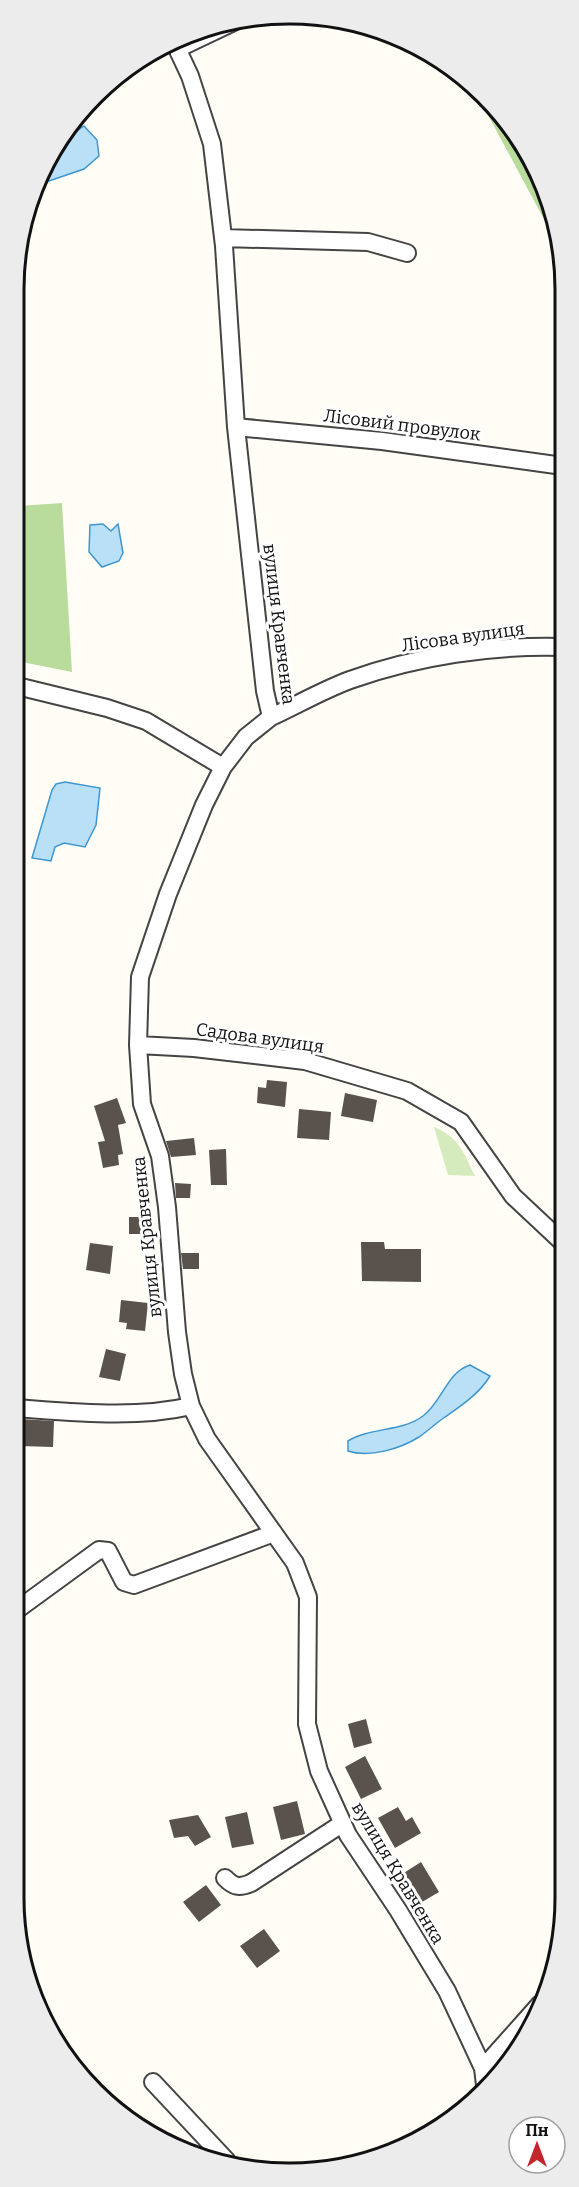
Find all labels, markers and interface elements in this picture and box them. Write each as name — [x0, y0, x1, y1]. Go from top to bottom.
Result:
street label: Лісовий провулок — [322, 404, 482, 446]
street label: вулиця Кравченка — [258, 542, 300, 706]
street label: Лісова вулиця — [400, 617, 526, 657]
street label: Садова вулиця — [195, 1018, 325, 1058]
street label: вулиця Кравченка — [128, 1155, 166, 1318]
street label: вулиця Кравченка — [347, 1798, 449, 1948]
north arrow — [507, 2115, 567, 2175]
text: Пн — [525, 2121, 549, 2140]

